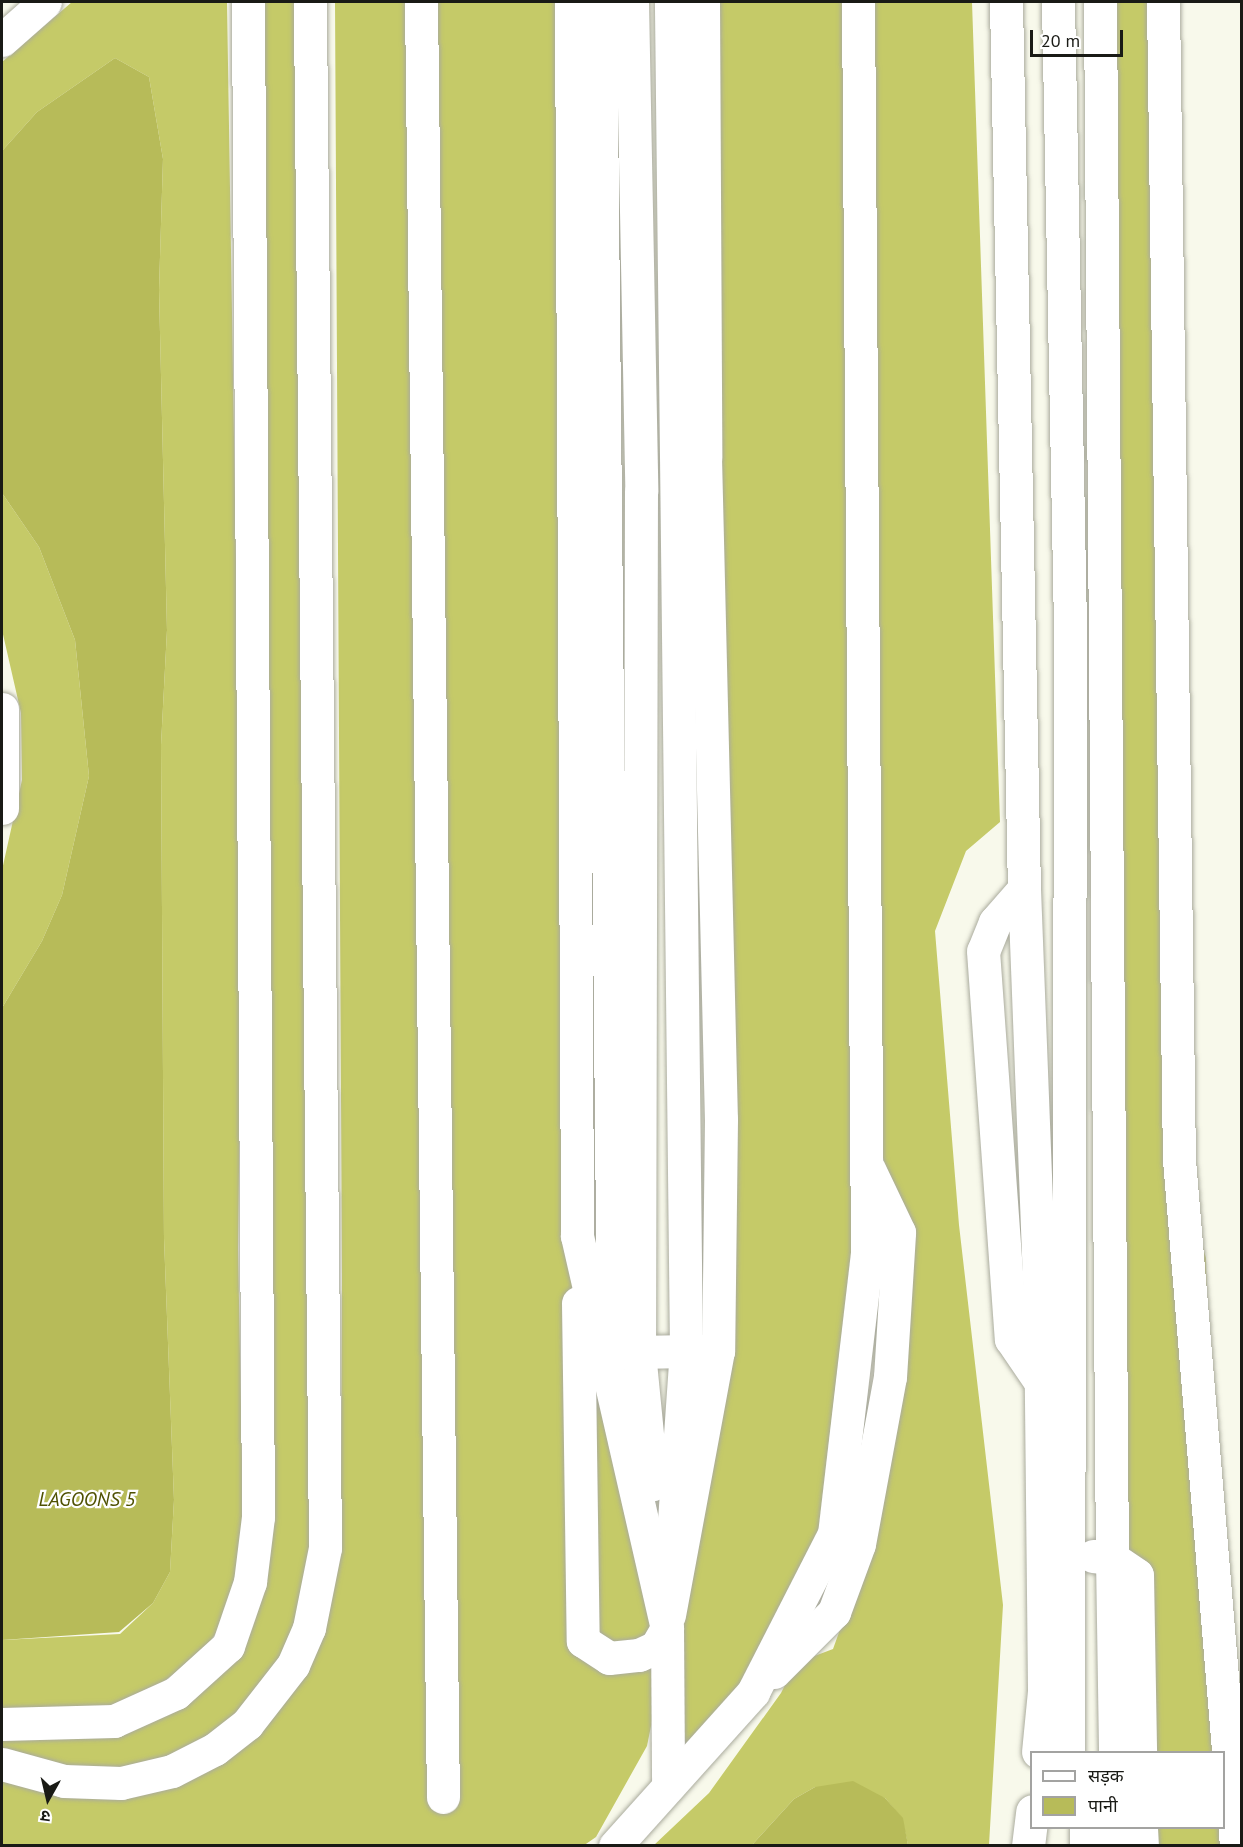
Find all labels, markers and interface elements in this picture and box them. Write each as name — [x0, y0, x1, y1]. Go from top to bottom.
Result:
scale bar — [1033, 18, 1126, 56]
text: 20 m — [1041, 29, 1080, 52]
water label: LAGOONS 5 — [39, 1487, 135, 1511]
legend — [1030, 1751, 1225, 1829]
text: सड़क — [1088, 1764, 1124, 1787]
north arrow — [18, 1769, 78, 1829]
text: पानी — [1088, 1794, 1118, 1817]
text: उ — [39, 1806, 52, 1827]

